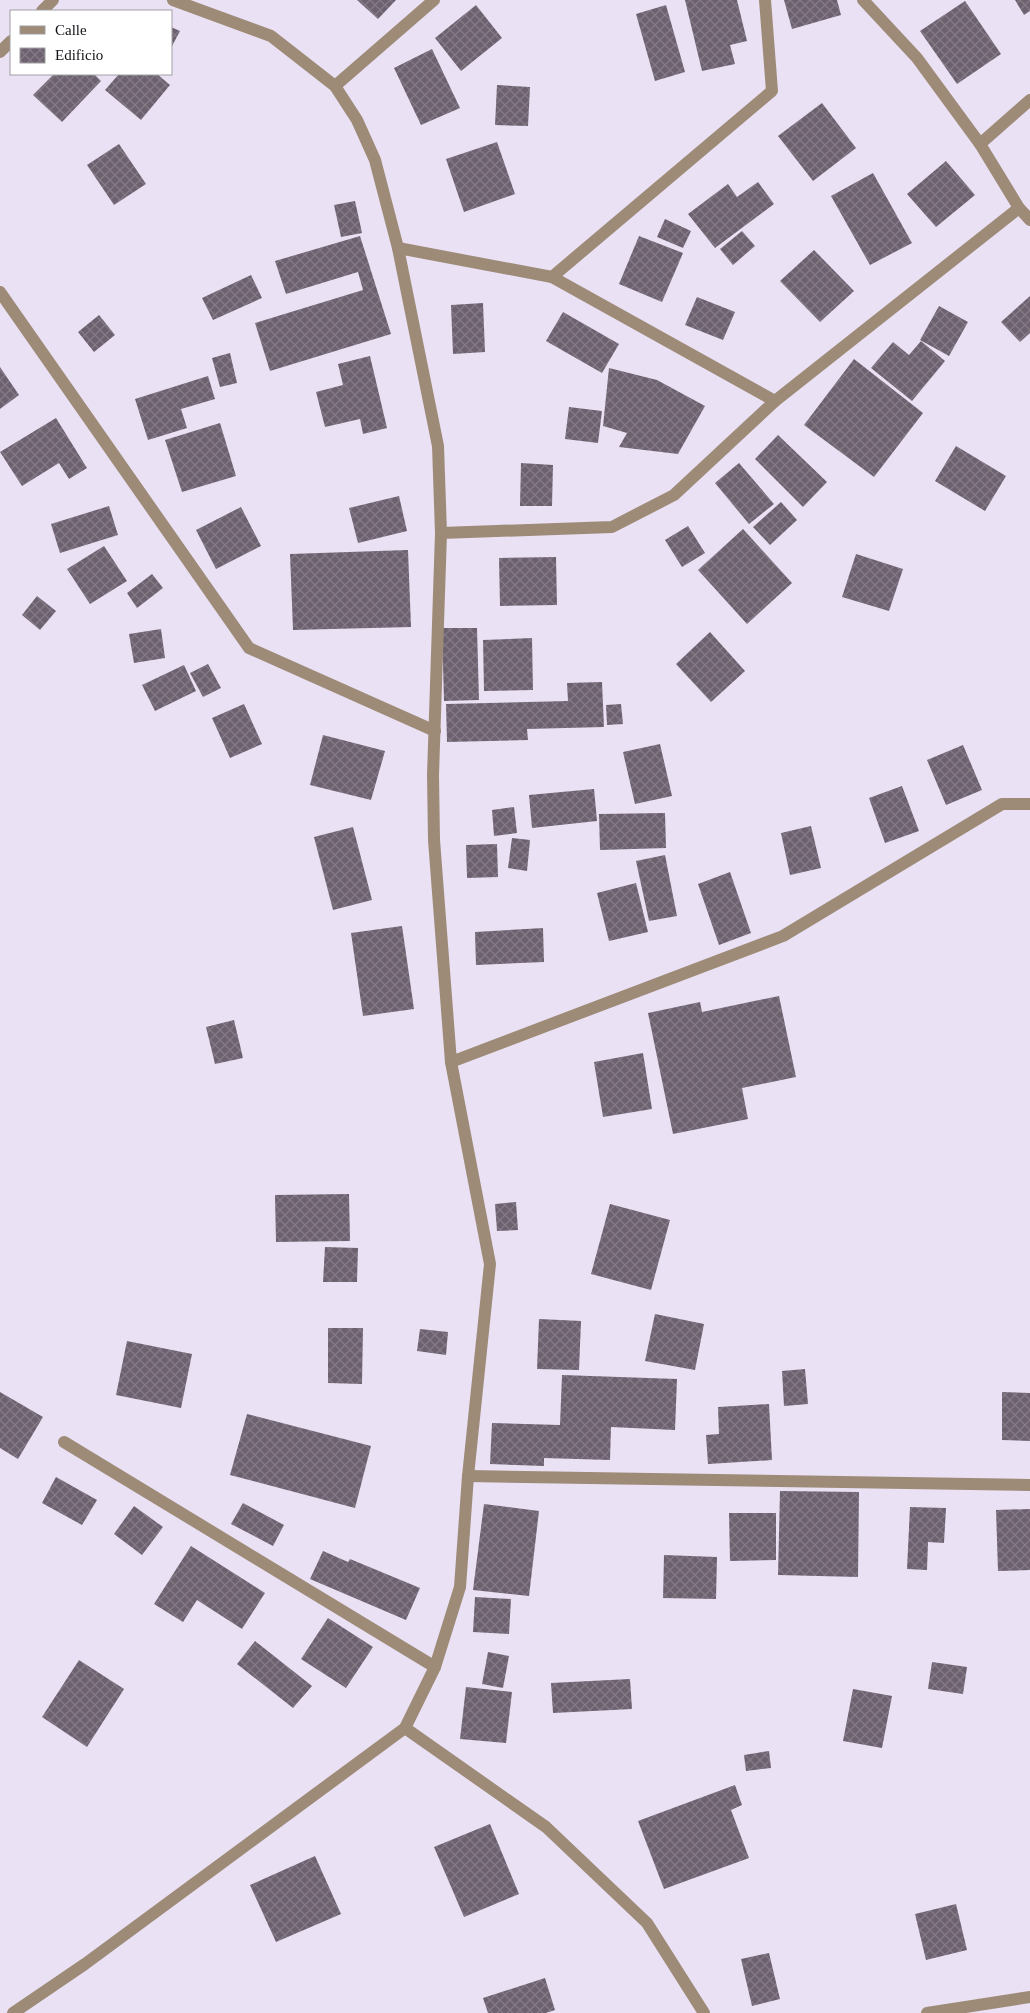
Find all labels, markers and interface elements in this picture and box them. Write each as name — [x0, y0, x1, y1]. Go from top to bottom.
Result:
legend — [10, 10, 172, 75]
text: Calle — [55, 22, 87, 38]
text: Edificio — [55, 47, 103, 63]

